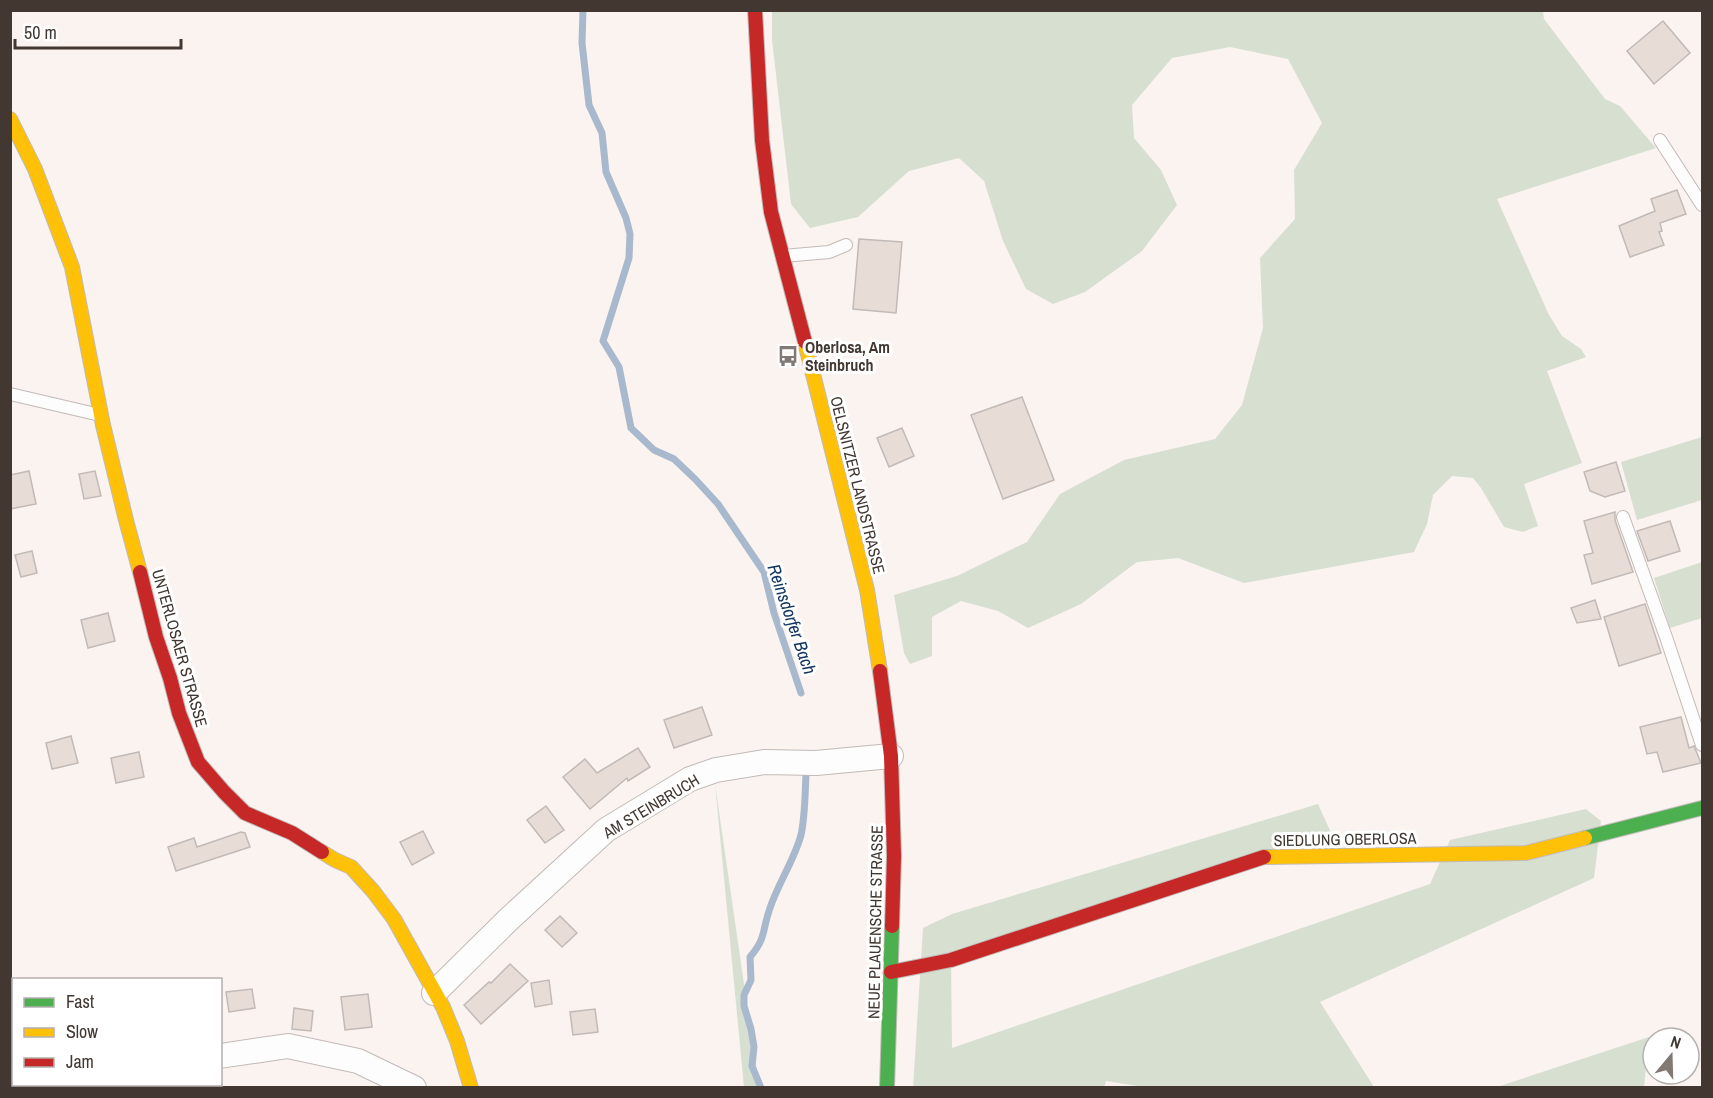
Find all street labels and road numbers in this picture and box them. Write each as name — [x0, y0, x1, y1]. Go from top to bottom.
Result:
street label: OELSNITZER LANDSTRASSE — [825, 394, 891, 576]
street label: UNTERLOSAER STRASSE — [147, 566, 213, 730]
street label: AM STEINBRUCH — [598, 769, 703, 844]
street label: NEUE PLAUENSCHE STRASSE — [862, 825, 888, 1019]
street label: SIEDLUNG OBERLOSA — [1273, 827, 1417, 851]

